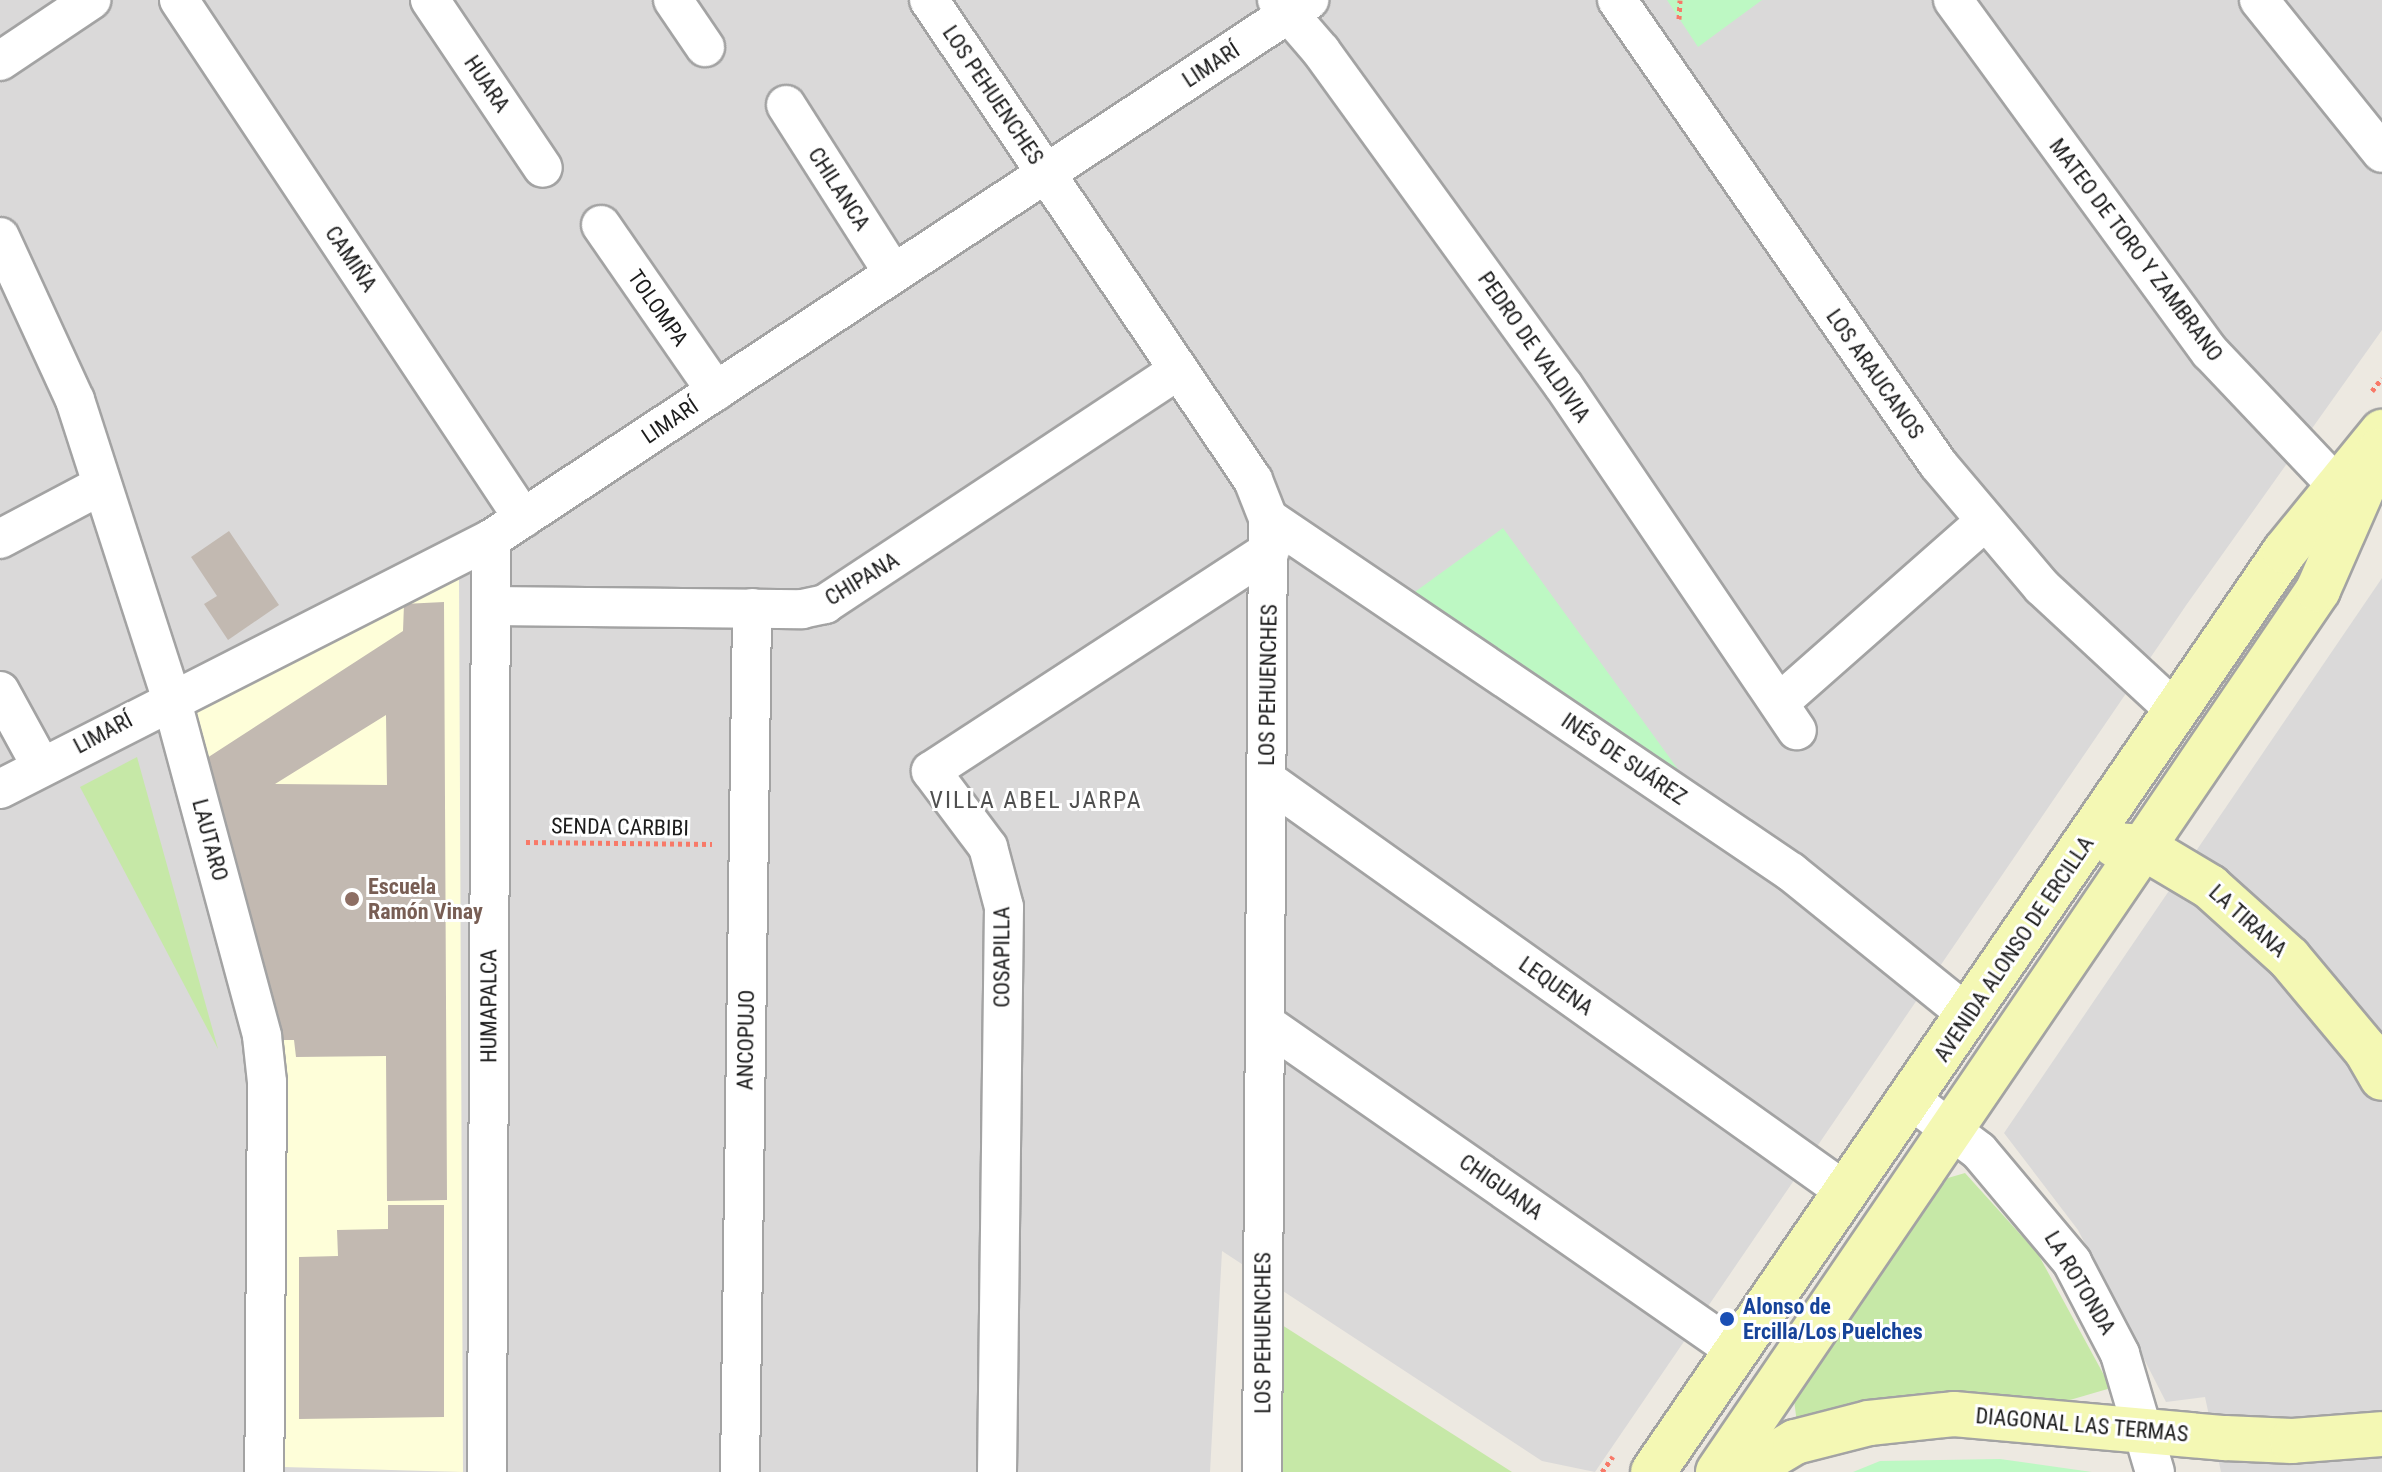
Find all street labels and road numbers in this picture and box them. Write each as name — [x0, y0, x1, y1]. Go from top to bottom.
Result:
street label: LOS PEHUENCHES — [937, 21, 1049, 169]
street label: LIMARÍ — [1178, 37, 1244, 93]
street label: HUARA — [458, 51, 516, 117]
street label: MATEO DE TORO Y ZAMBRANO — [2043, 133, 2229, 367]
street label: CHILANCA — [802, 142, 876, 236]
street label: CAMIÑA — [319, 221, 383, 297]
street label: TOLOMPA — [622, 265, 694, 351]
street label: PEDRO DE VALDIVIA — [1472, 267, 1596, 427]
street label: LOS ARAUCANOS — [1821, 304, 1929, 444]
street label: LIMARÍ — [637, 393, 703, 449]
street label: CHIPANA — [820, 547, 904, 611]
street label: LOS PEHUENCHES — [1253, 604, 1283, 766]
street label: LIMARÍ — [69, 707, 137, 759]
street label: INÉS DE SUÁREZ — [1556, 707, 1692, 811]
street label: LAUTARO — [186, 796, 234, 884]
street label: SENDA CARBIBI — [551, 813, 689, 841]
street label: AVENIDA ALONSO DE ERCILLA — [1929, 831, 2099, 1067]
street label: LA TIRANA — [2203, 879, 2293, 963]
street label: COSAPILLA — [989, 906, 1015, 1008]
street label: HUMAPALCA — [476, 949, 502, 1063]
street label: LEQUENA — [1514, 951, 1598, 1021]
street label: ANCOPUJO — [732, 990, 760, 1090]
street label: CHIGUANA — [1454, 1149, 1548, 1225]
street label: LA ROTONDA — [2039, 1226, 2121, 1340]
street label: LOS PEHUENCHES — [1250, 1252, 1276, 1414]
street label: DIAGONAL LAS TERMAS — [1974, 1403, 2190, 1447]

